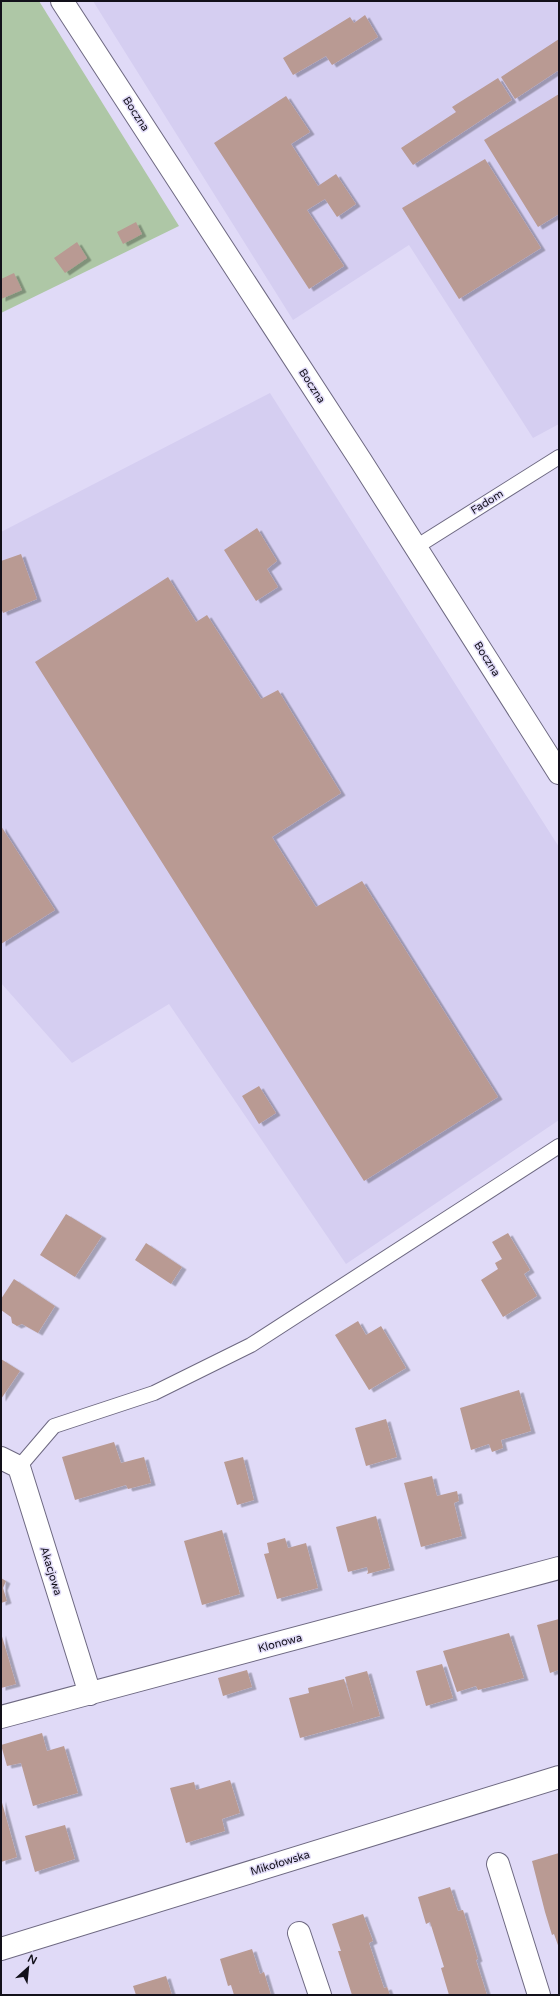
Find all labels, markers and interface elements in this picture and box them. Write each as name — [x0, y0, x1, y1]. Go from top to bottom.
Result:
street label: Boczna — [120, 94, 152, 134]
street label: Boczna — [296, 366, 328, 406]
street label: Fadom — [468, 487, 506, 517]
street label: Boczna — [471, 639, 503, 679]
street label: Akacjowa — [37, 1545, 65, 1597]
street label: Klonowa — [257, 1631, 303, 1655]
street label: Mikołowska — [249, 1848, 311, 1878]
north arrow — [8, 1948, 48, 1988]
text: N — [25, 1952, 39, 1967]

